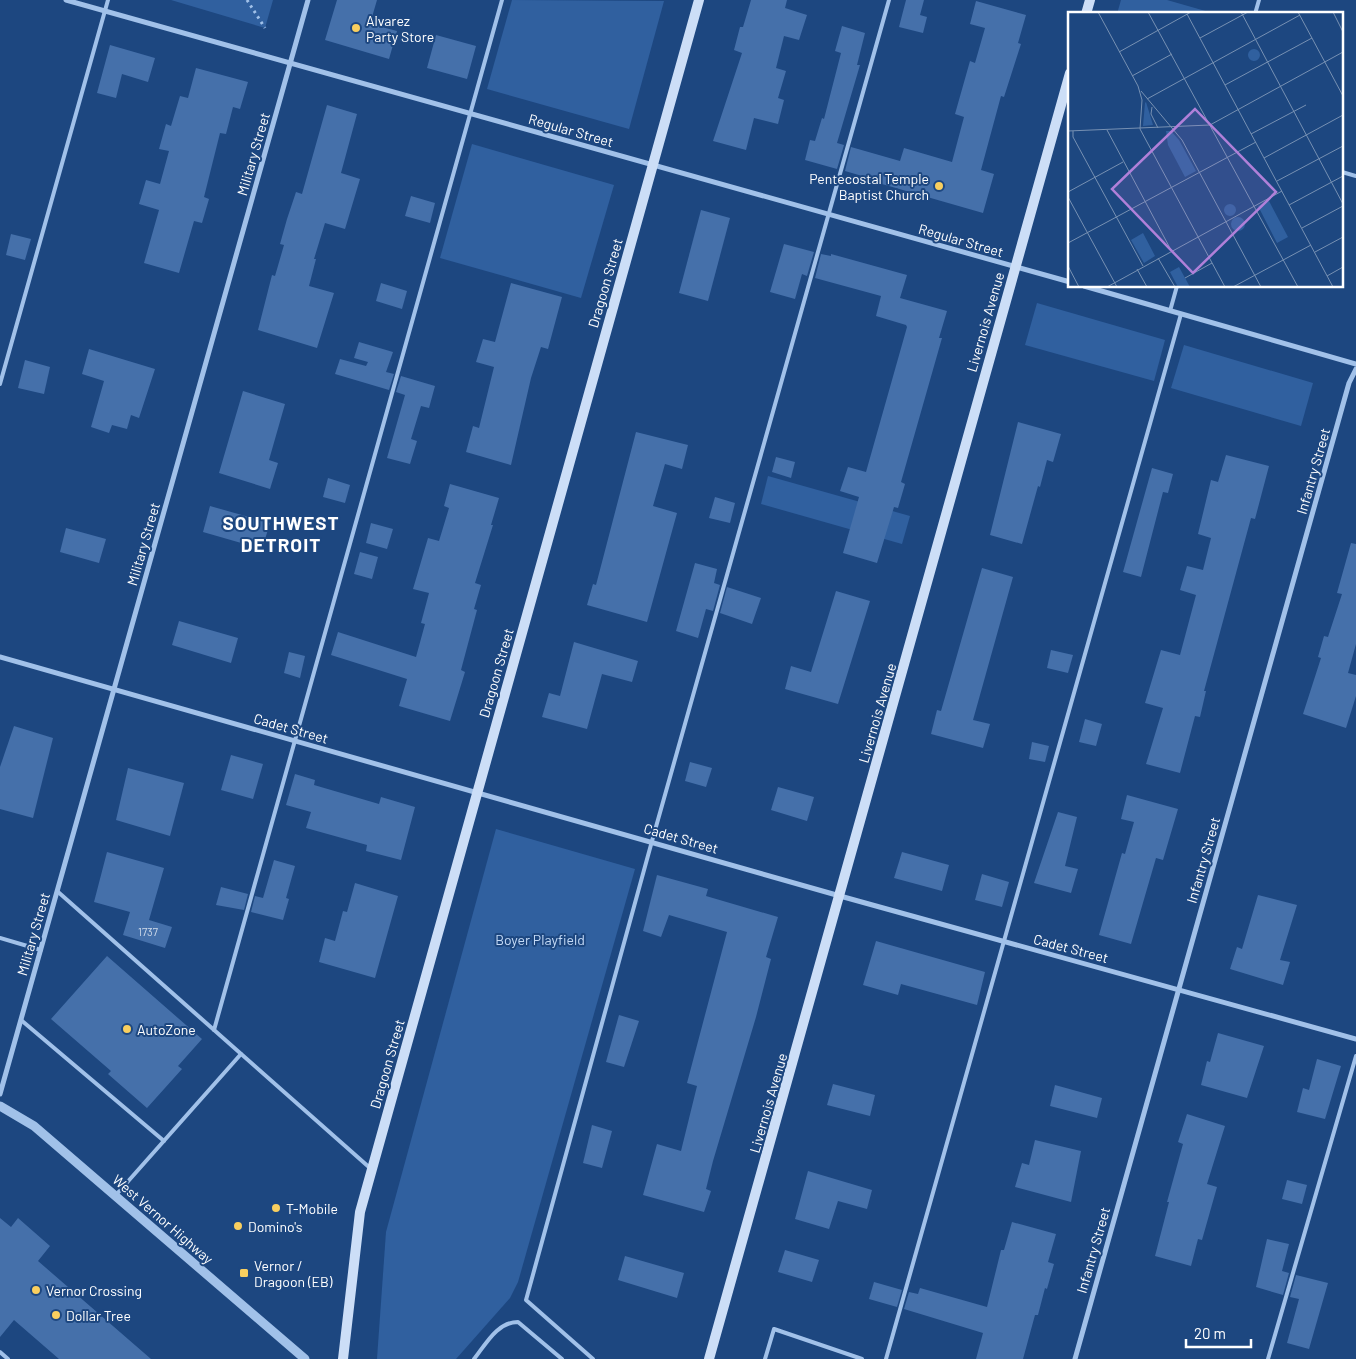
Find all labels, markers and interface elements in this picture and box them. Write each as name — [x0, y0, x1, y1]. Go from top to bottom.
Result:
place label: Alvarez Party Store — [366, 12, 434, 45]
inset map — [1068, 12, 1344, 288]
marker: Alvarez Party Store — [350, 22, 362, 34]
street label: Regular Street — [527, 110, 615, 150]
street label: Military Street — [233, 111, 273, 197]
place label: Pentecostal Temple Baptist Church — [809, 170, 929, 203]
marker: Pentecostal Temple Baptist Church — [933, 180, 945, 192]
street label: Regular Street — [917, 220, 1005, 260]
street label: Dragoon Street — [584, 236, 626, 330]
street label: Livernois Avenue — [963, 270, 1007, 374]
street label: Infantry Street — [1293, 426, 1333, 516]
street label: Military Street — [123, 501, 163, 587]
district label: SOUTHWEST DETROIT — [222, 511, 340, 556]
street label: Dragoon Street — [475, 626, 517, 720]
street label: Livernois Avenue — [855, 661, 899, 765]
street label: Cadet Street — [252, 709, 330, 747]
street label: Infantry Street — [1183, 815, 1223, 905]
street label: Cadet Street — [642, 819, 720, 857]
street label: Military Street — [13, 891, 53, 977]
house number: 1737 — [138, 925, 158, 938]
street label: Cadet Street — [1032, 930, 1110, 966]
park label: Boyer Playfield — [495, 931, 585, 948]
street label: Dragoon Street — [366, 1017, 408, 1111]
place label: AutoZone — [137, 1021, 196, 1038]
marker: AutoZone — [121, 1023, 133, 1035]
street label: Livernois Avenue — [746, 1051, 790, 1155]
street label: West Vernor Highway — [109, 1171, 217, 1268]
place label: T-Mobile — [286, 1200, 338, 1217]
marker: T-Mobile — [270, 1202, 282, 1214]
street label: Infantry Street — [1073, 1205, 1113, 1295]
place label: Domino's — [248, 1218, 303, 1235]
marker: Domino's — [232, 1220, 244, 1232]
place label: Vernor / Dragoon (EB) — [254, 1257, 333, 1290]
marker: Vernor / Dragoon (EB) — [238, 1267, 250, 1279]
place label: Vernor Crossing — [46, 1282, 142, 1299]
marker: Vernor Crossing — [30, 1284, 42, 1296]
place label: Dollar Tree — [66, 1307, 131, 1324]
marker: Dollar Tree — [50, 1309, 62, 1321]
scale bar — [1186, 1316, 1251, 1348]
text: 20 m — [1194, 1324, 1226, 1342]

